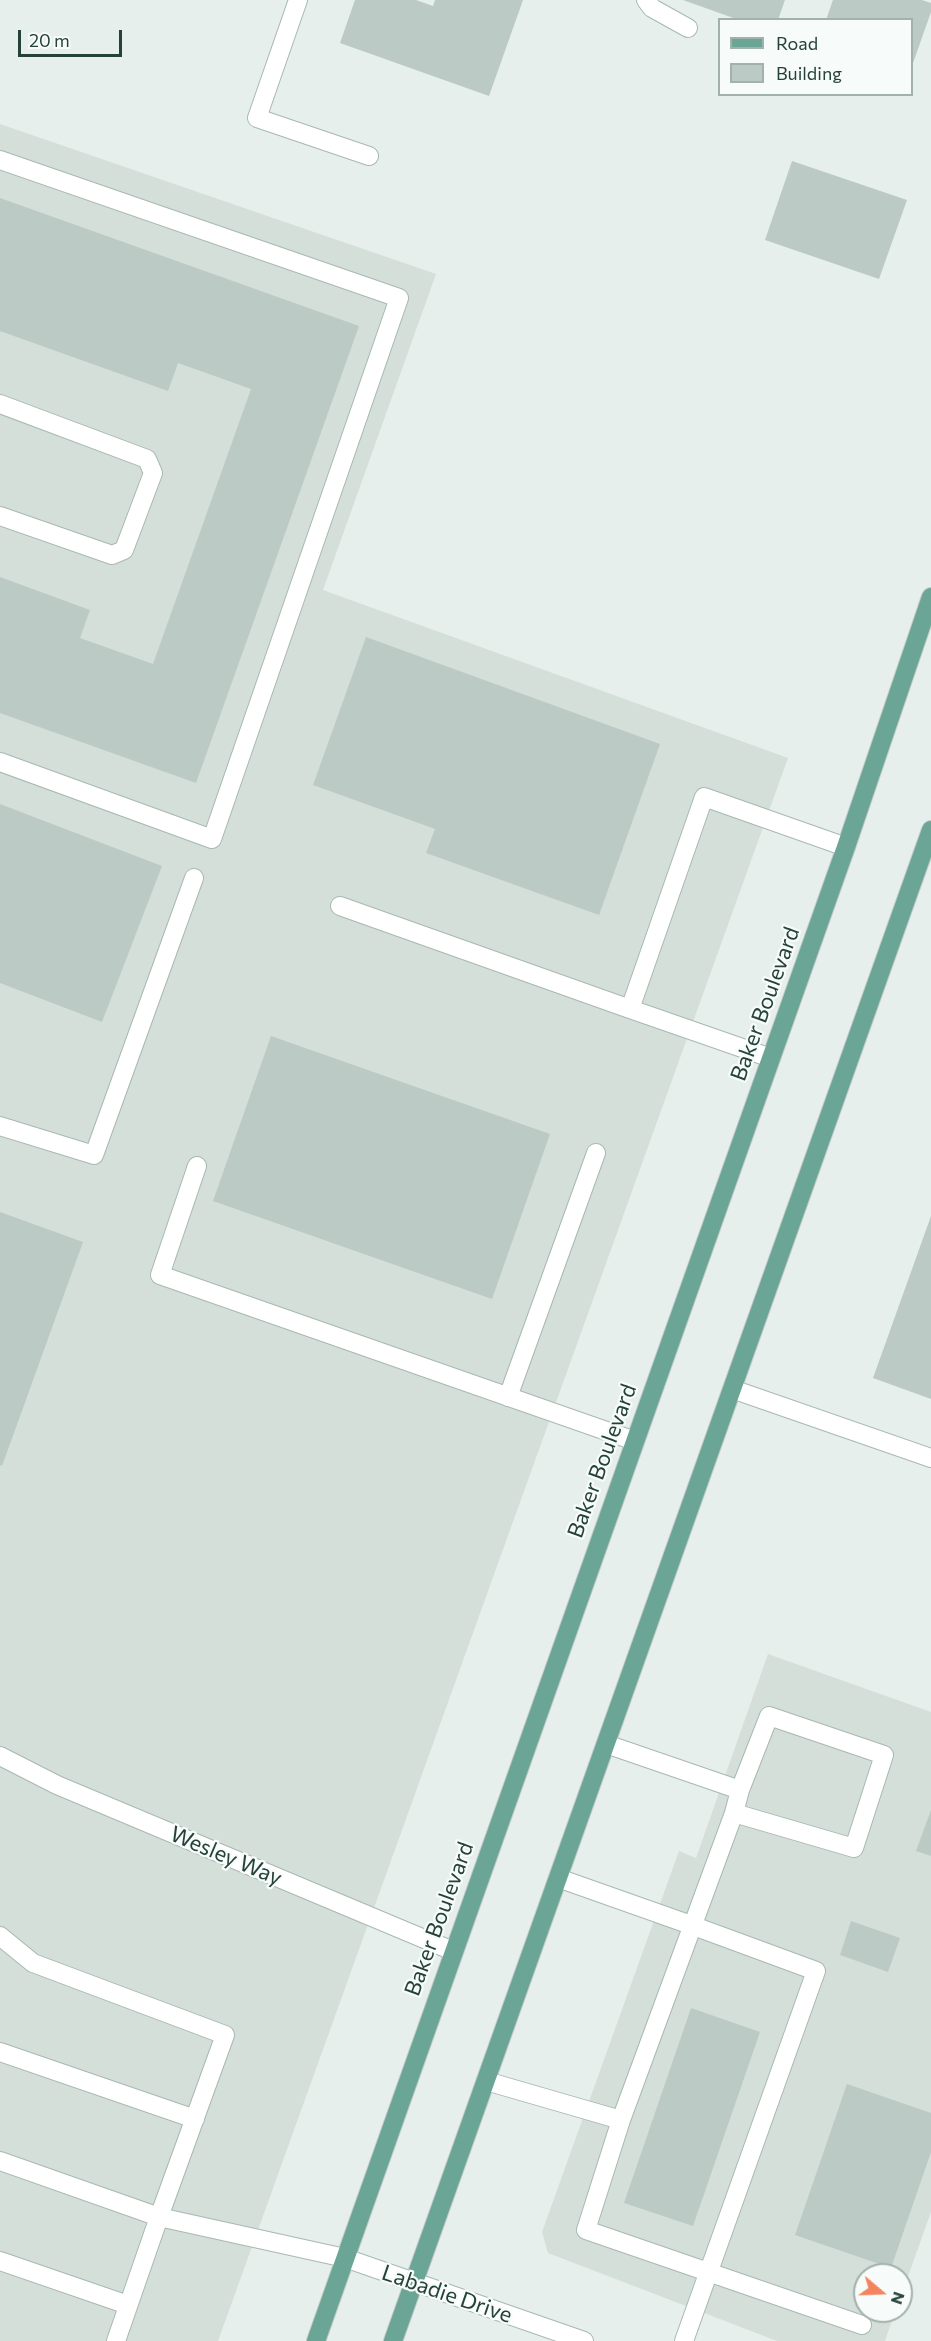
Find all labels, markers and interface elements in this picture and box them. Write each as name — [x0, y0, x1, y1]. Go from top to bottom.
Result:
scale bar — [21, 18, 124, 56]
legend — [718, 18, 913, 96]
text: 20 m — [29, 29, 70, 51]
text: Road — [776, 32, 818, 54]
text: Building — [776, 62, 842, 84]
street label: Baker Boulevard — [725, 923, 805, 1085]
street label: Baker Boulevard — [562, 1380, 642, 1542]
street label: Wesley Way — [166, 1821, 286, 1891]
street label: Baker Boulevard — [399, 1838, 479, 2000]
street label: Labadie Drive — [378, 2259, 516, 2329]
north arrow — [853, 2263, 913, 2323]
text: N — [888, 2290, 910, 2307]

